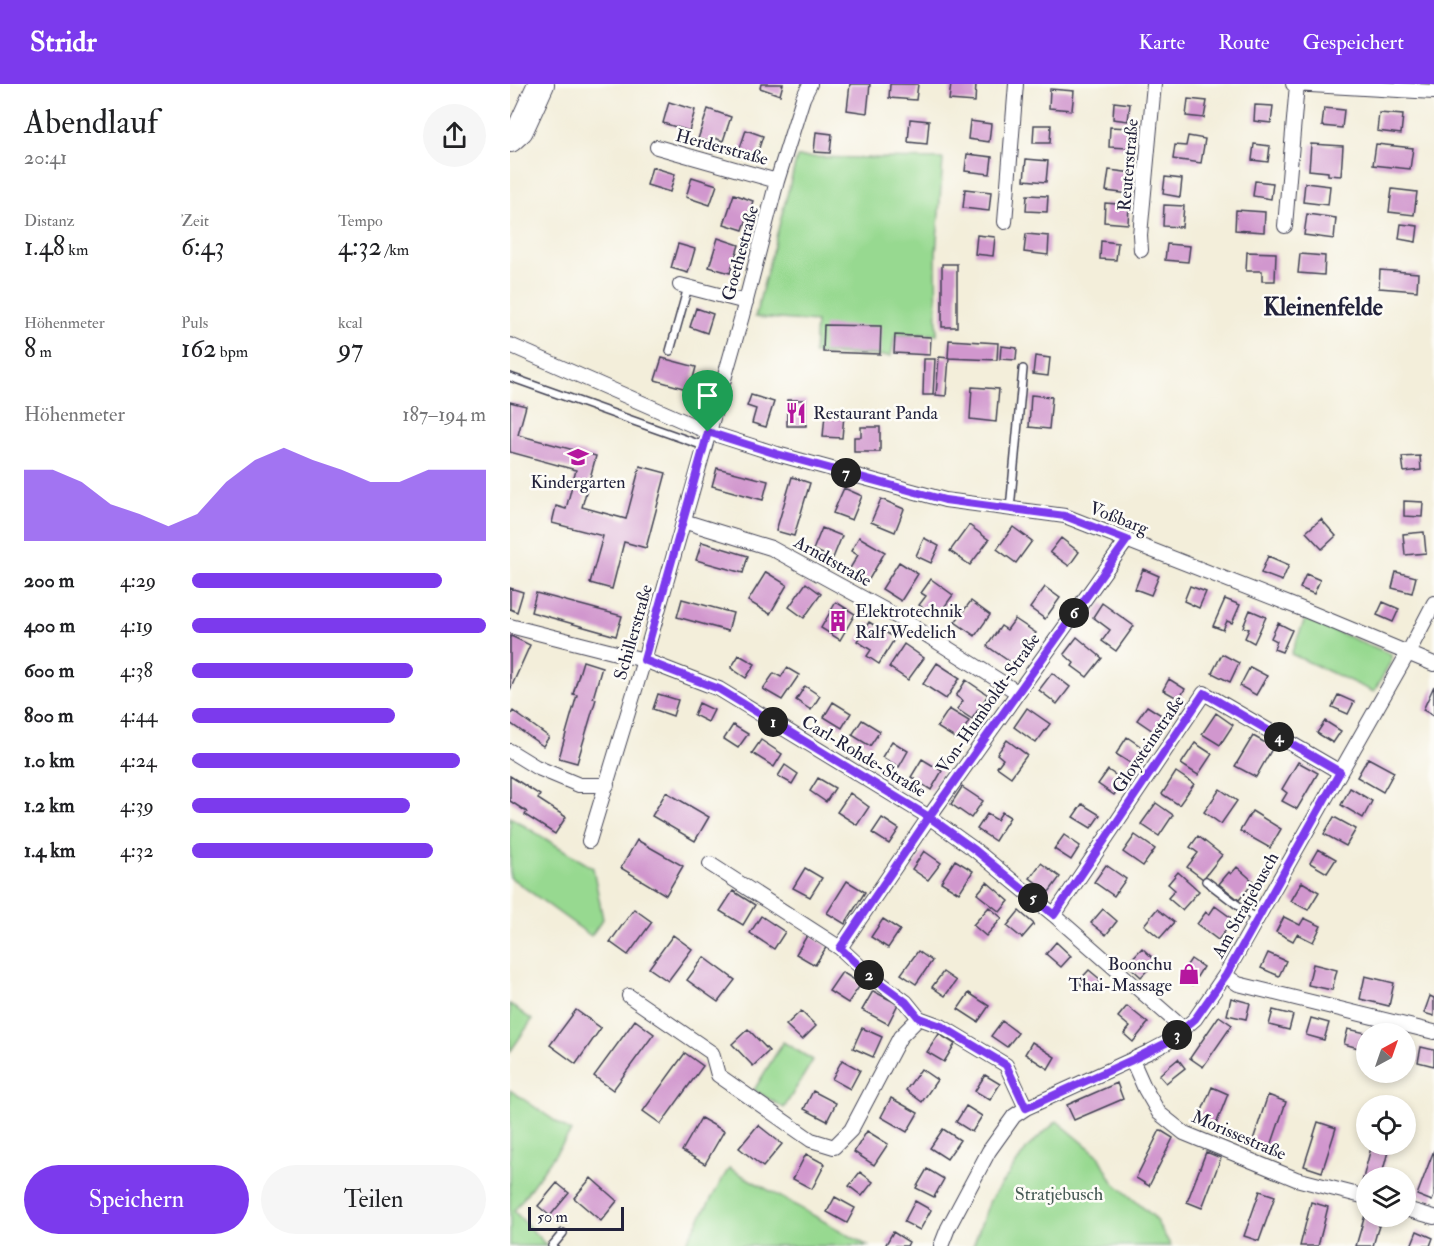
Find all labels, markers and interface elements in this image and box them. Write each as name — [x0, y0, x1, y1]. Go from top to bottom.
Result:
text: Stridr — [30, 25, 97, 60]
text: Karte — [1139, 29, 1185, 56]
text: Route — [1218, 29, 1270, 56]
text: Gespeichert — [1303, 29, 1404, 56]
text: Abendlauf — [24, 102, 158, 143]
button: share — [423, 104, 486, 167]
street label: Reuterstraße — [1113, 117, 1144, 212]
street label: Herderstraße — [673, 124, 771, 171]
text: 20:41 — [24, 145, 67, 170]
street label: Goethestraße — [717, 203, 764, 303]
text: Distanz — [24, 211, 75, 231]
text: Zeit — [181, 211, 209, 231]
text: Tempo — [338, 211, 383, 231]
text: 1.48 — [24, 231, 65, 263]
text: 6:43 — [181, 231, 225, 263]
text: 4:32 — [338, 231, 382, 263]
text: km — [65, 240, 88, 260]
text: /km — [382, 240, 409, 260]
district label: Kleinenfelde — [1263, 292, 1383, 323]
text: Höhenmeter — [24, 313, 105, 333]
text: Puls — [181, 313, 208, 333]
text: kcal — [338, 313, 363, 333]
text: 8 — [24, 333, 36, 365]
text: 162 — [181, 333, 216, 365]
text: 97 — [338, 333, 363, 365]
text: m — [36, 342, 52, 362]
text: bpm — [216, 342, 248, 362]
pin — [682, 370, 733, 432]
icon: arrive — [691, 379, 724, 412]
restaurant icon: Restaurant Panda — [784, 401, 808, 425]
text: Höhenmeter — [24, 402, 125, 427]
text: 187–194 m — [402, 402, 486, 427]
place label: Restaurant Panda — [813, 402, 938, 425]
school or university icon: Kindergarten — [566, 445, 590, 469]
pin: 7 — [831, 458, 861, 488]
text: 7 — [842, 463, 850, 483]
place label: Kindergarten — [530, 471, 626, 494]
street label: Voßbarg — [1086, 497, 1153, 541]
street label: Arndtstraße — [789, 530, 876, 592]
text: 200 m — [24, 568, 74, 593]
text: 4:29 — [120, 568, 156, 593]
street label: Schillerstraße — [609, 581, 658, 683]
pin: 6 — [1059, 598, 1089, 628]
place label: Elektrotechnik Ralf Wedelich — [855, 600, 963, 644]
text: 6 — [1070, 603, 1078, 623]
building icon: Elektrotechnik Ralf Wedelich — [826, 609, 850, 633]
text: 400 m — [24, 613, 75, 638]
text: 4:19 — [120, 613, 153, 638]
street label: Von-Humboldt-Straße — [931, 628, 1046, 778]
text: 600 m — [24, 658, 74, 683]
text: 4:38 — [120, 658, 153, 683]
street label: Gloysteinstraße — [1107, 691, 1190, 798]
text: 800 m — [24, 703, 74, 728]
text: 4:44 — [120, 703, 157, 728]
pin: 1 — [758, 707, 788, 737]
street label: Carl-Rohde-Straße — [797, 710, 931, 803]
text: 1 — [770, 712, 776, 732]
pin: 4 — [1264, 722, 1294, 752]
text: 4 — [1275, 727, 1283, 747]
text: 1.0 km — [24, 748, 75, 773]
text: 4:24 — [120, 748, 157, 773]
text: 1.2 km — [24, 793, 74, 818]
text: 4:39 — [120, 793, 154, 818]
text: 1.4 km — [24, 838, 75, 863]
text: 4:32 — [120, 838, 154, 863]
street label: Am Stratjebusch — [1206, 848, 1284, 963]
pin: 5 — [1018, 883, 1048, 913]
text: 5 — [1029, 888, 1037, 908]
place label: Boonchu Thai-Massage — [1069, 953, 1172, 997]
pin: 2 — [854, 960, 884, 990]
shop icon: Boonchu Thai-Massage — [1177, 962, 1201, 986]
text: 2 — [865, 965, 873, 985]
pin: 3 — [1162, 1020, 1192, 1050]
north arrow — [1356, 1023, 1416, 1083]
map controls — [1356, 1023, 1416, 1227]
text: 3 — [1174, 1025, 1180, 1045]
button: locate — [1356, 1095, 1416, 1155]
street label: Morissestraße — [1188, 1105, 1290, 1166]
button: Speichern — [24, 1165, 249, 1234]
button: Teilen — [261, 1165, 486, 1234]
button: layers — [1356, 1167, 1416, 1227]
park label: Stratjebusch — [1015, 1183, 1104, 1206]
scale bar — [528, 1204, 624, 1232]
text: 50 m — [537, 1207, 568, 1227]

